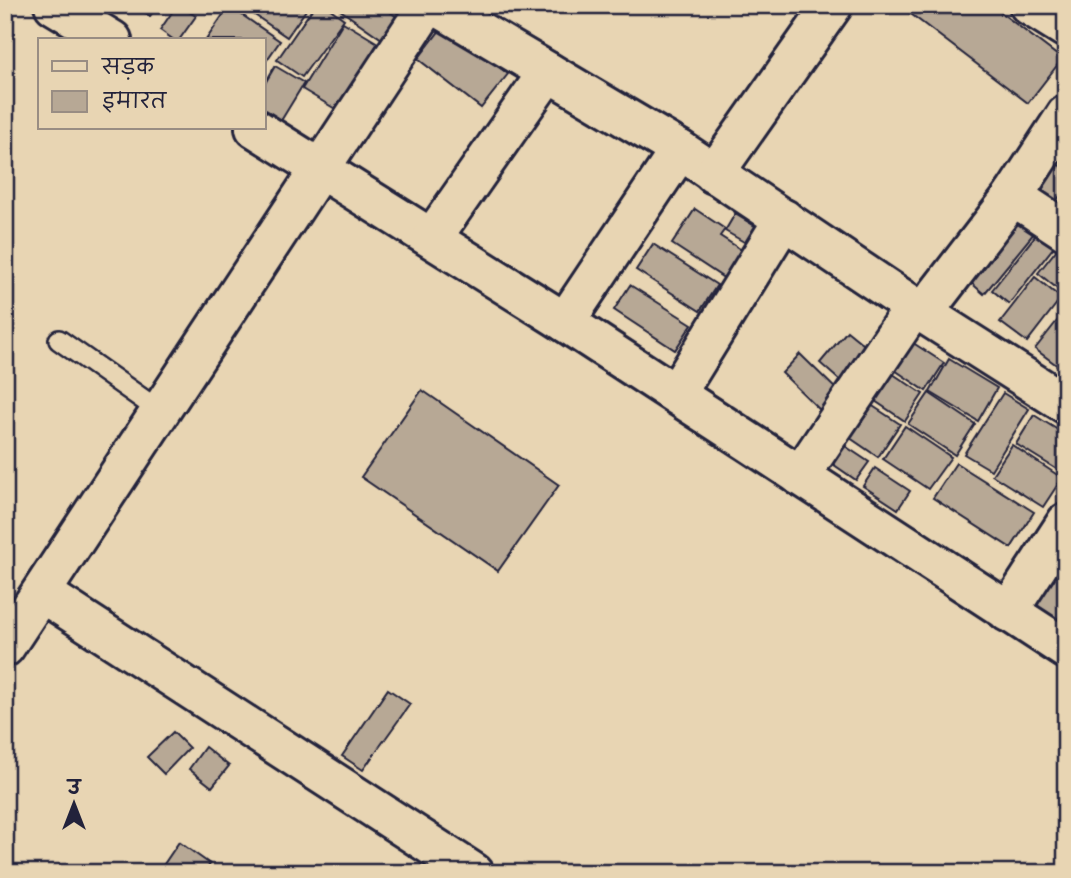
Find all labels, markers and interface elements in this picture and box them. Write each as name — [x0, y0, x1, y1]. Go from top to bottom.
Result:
legend — [38, 38, 266, 130]
text: सड़क — [101, 54, 155, 84]
text: इमारत — [102, 88, 168, 118]
north arrow — [38, 770, 108, 840]
text: उ — [66, 776, 83, 803]

